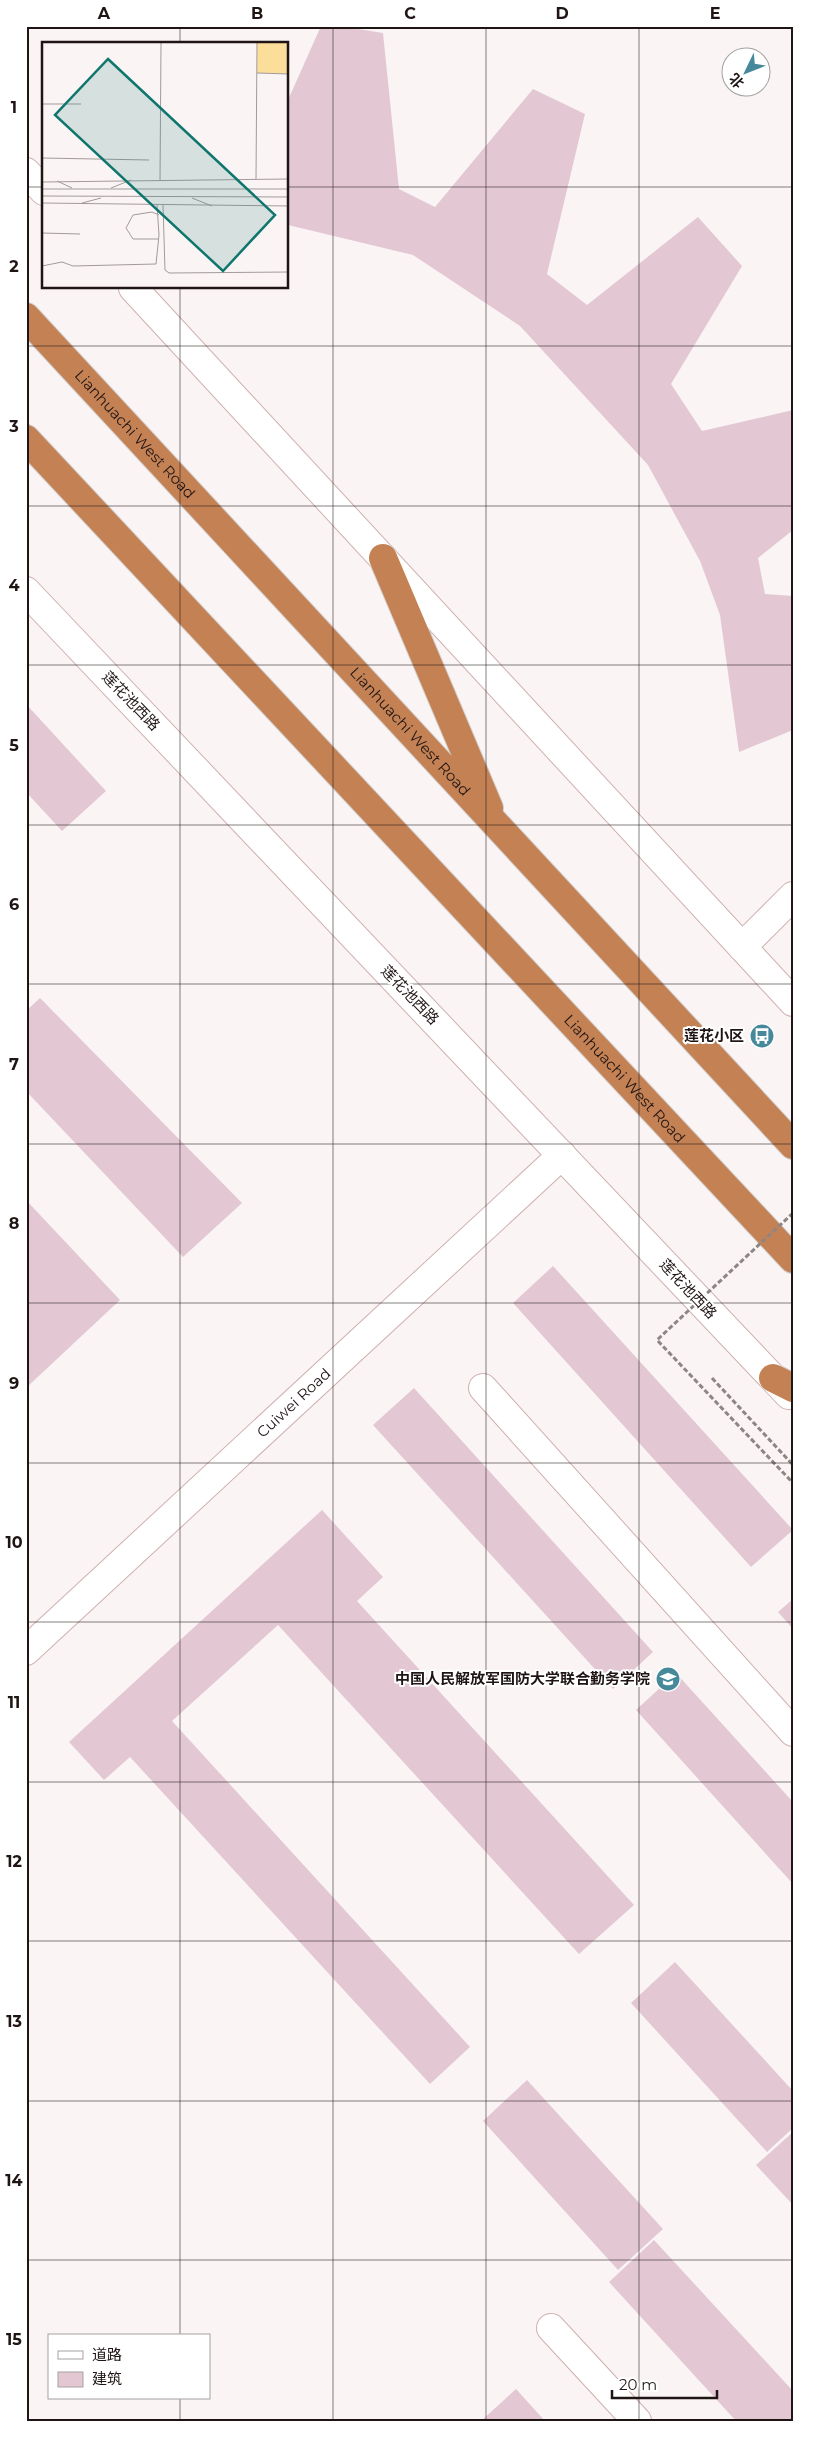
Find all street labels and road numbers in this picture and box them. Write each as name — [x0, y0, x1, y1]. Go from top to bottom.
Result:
street label: Lianhuachi West Road — [71, 366, 199, 502]
street label: Lianhuachi West Road — [346, 663, 475, 800]
street label: 莲花池西路 — [98, 667, 164, 734]
street label: 莲花池西路 — [377, 961, 443, 1028]
street label: Lianhuachi West Road — [560, 1010, 689, 1147]
street label: 莲花池西路 — [656, 1255, 721, 1323]
street label: Cuiwei Road — [253, 1364, 334, 1442]

